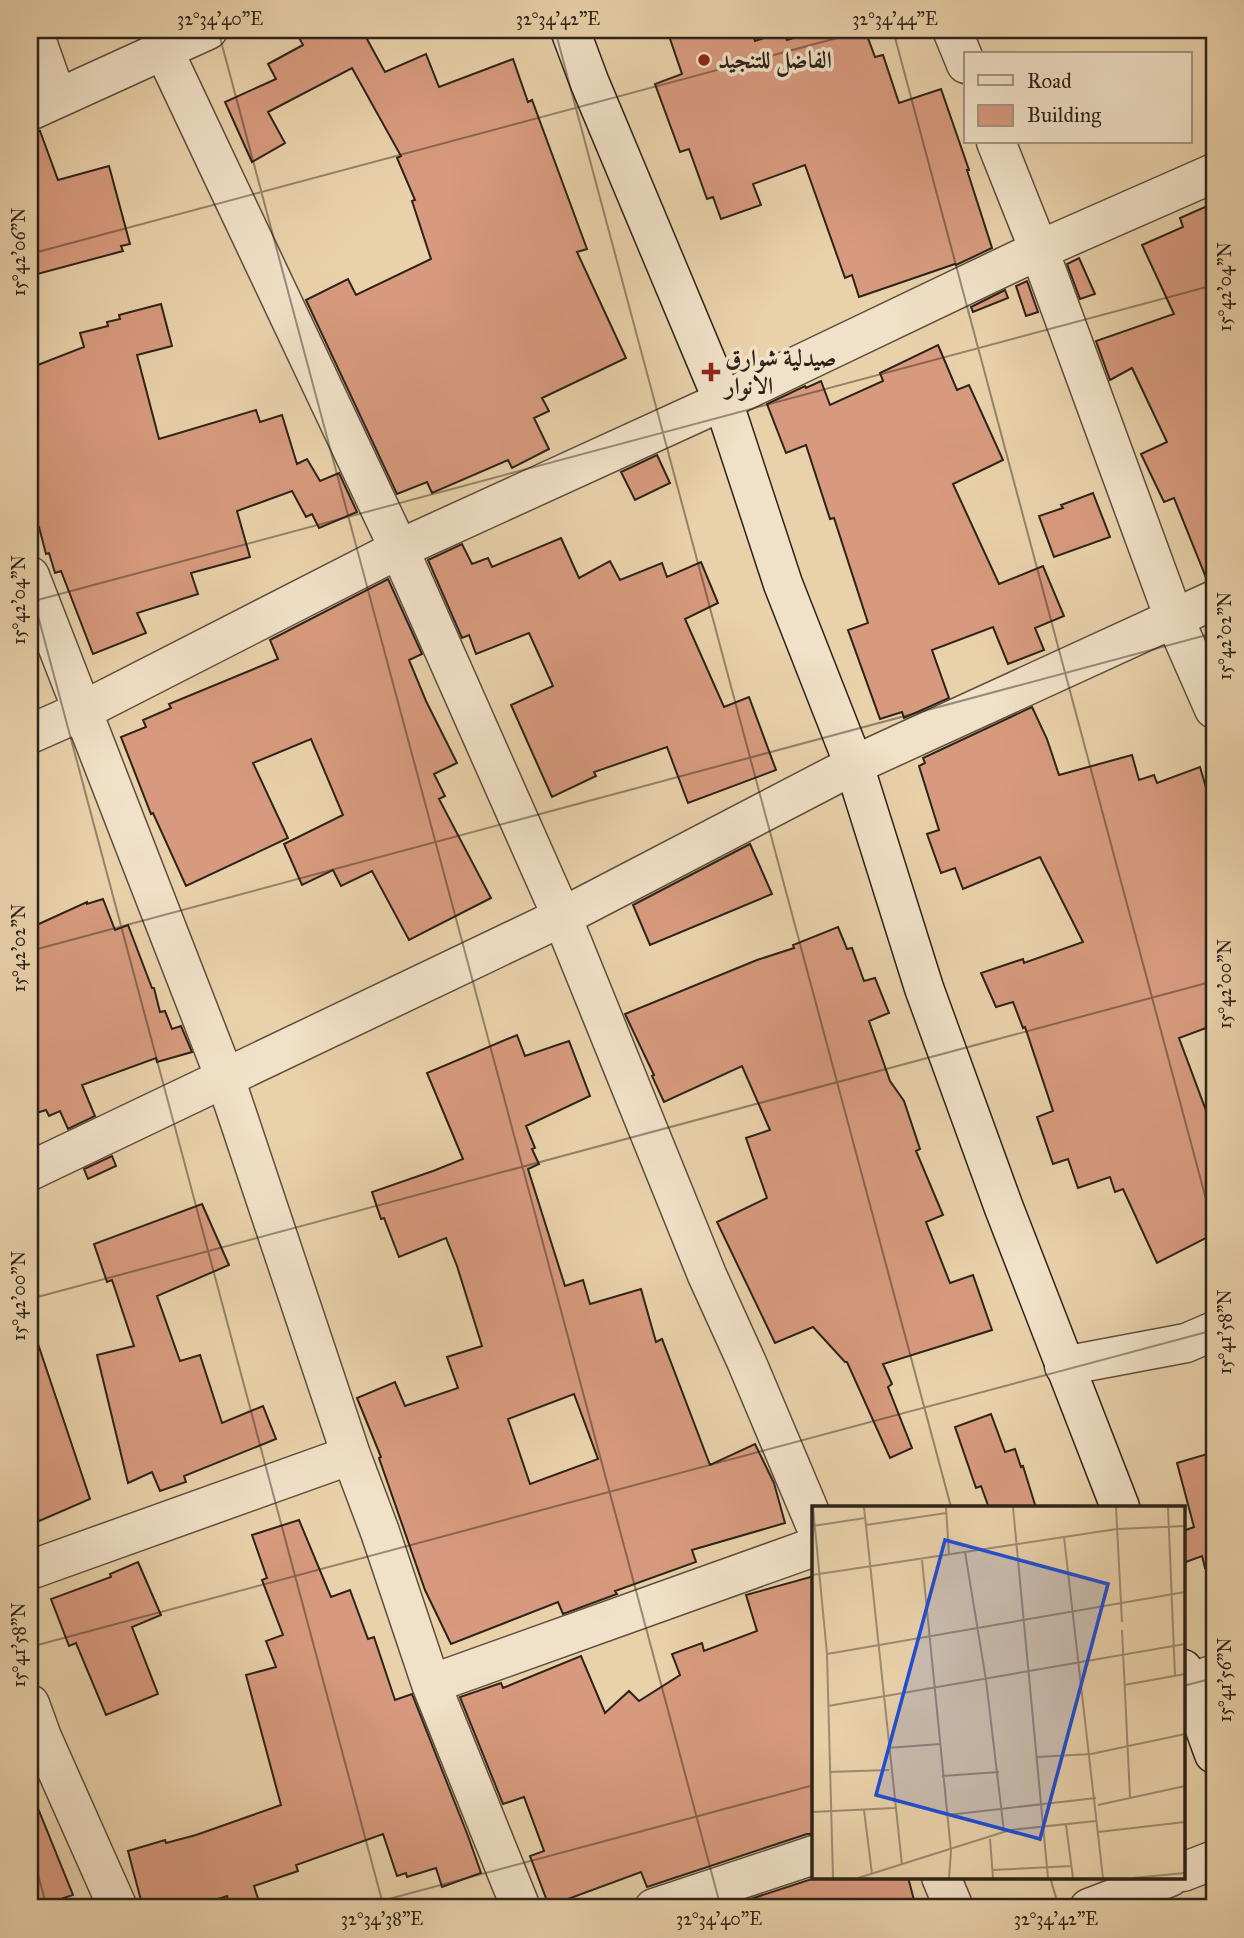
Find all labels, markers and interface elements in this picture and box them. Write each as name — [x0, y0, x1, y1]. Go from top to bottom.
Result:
text: 32°34'40"E — [177, 8, 263, 30]
text: 32°34'42"E — [516, 8, 600, 30]
text: 32°34'44"E — [852, 8, 938, 30]
place label: الفاضل للتنجيد — [718, 45, 832, 77]
marker: الفاضل للتنجيد — [696, 52, 712, 68]
legend — [964, 52, 1192, 144]
text: Road — [1027, 68, 1072, 94]
text: Building — [1027, 102, 1101, 128]
text: 15°42'06"N — [8, 208, 30, 296]
text: 15°42'04"N — [1214, 242, 1236, 332]
place label: صيدلية شوارق الانوار — [722, 343, 836, 401]
marker: صيدلية شوارق الانوار — [703, 364, 719, 380]
text: 15°42'04"N — [8, 555, 30, 645]
text: 15°42'02"N — [1214, 592, 1236, 680]
text: 15°42'02"N — [8, 904, 30, 992]
text: 15°42'00"N — [1214, 939, 1236, 1029]
text: 15°42'00"N — [8, 1251, 30, 1341]
text: 15°41'58"N — [1214, 1289, 1236, 1375]
inset map — [812, 1506, 1184, 1878]
text: 15°41'58"N — [8, 1602, 30, 1688]
text: 15°41'56"N — [1214, 1638, 1236, 1722]
text: 32°34'38"E — [341, 1908, 423, 1930]
text: 32°34'40"E — [676, 1908, 762, 1930]
text: 32°34'42"E — [1014, 1908, 1098, 1930]

